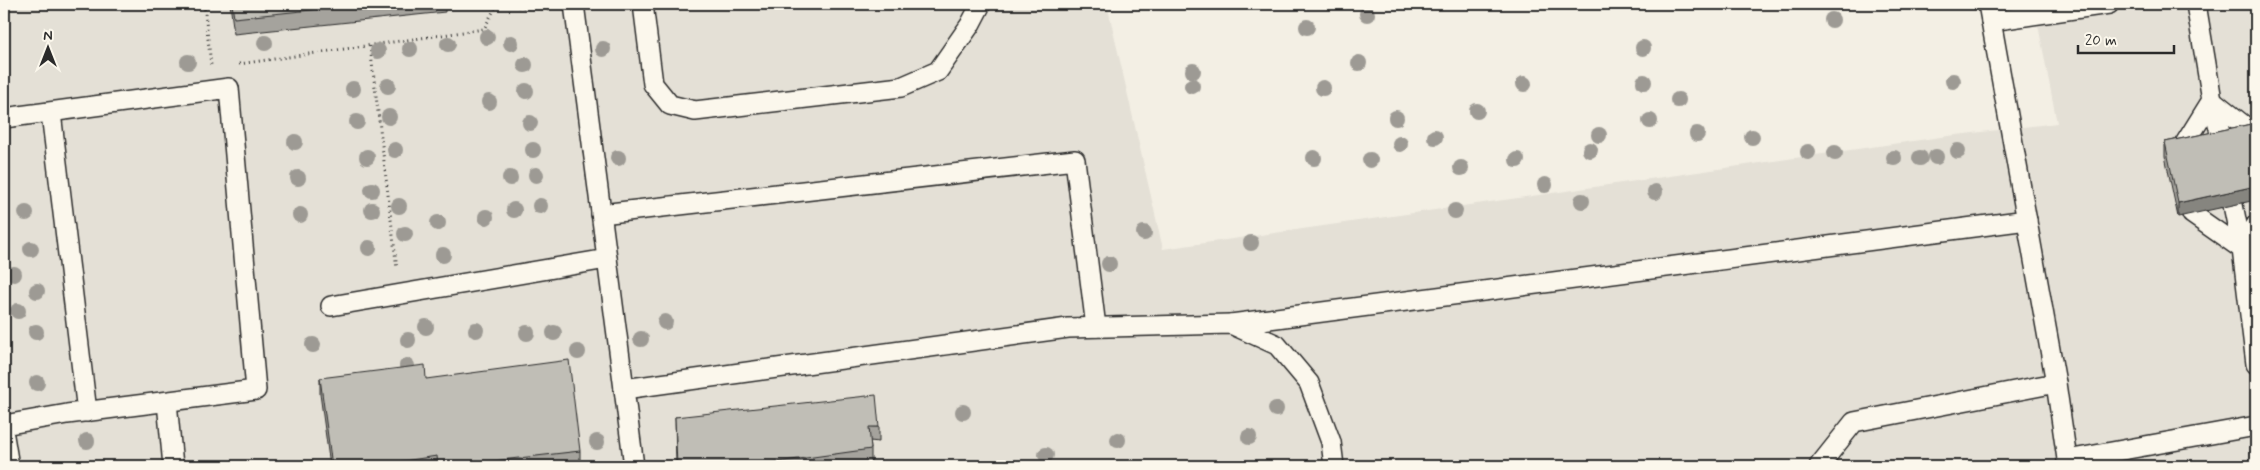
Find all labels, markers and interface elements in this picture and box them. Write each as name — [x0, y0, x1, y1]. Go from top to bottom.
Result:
north arrow — [22, 22, 72, 72]
scale bar — [2078, 22, 2174, 54]
text: N — [43, 27, 53, 45]
text: 20 m — [2085, 31, 2117, 51]

